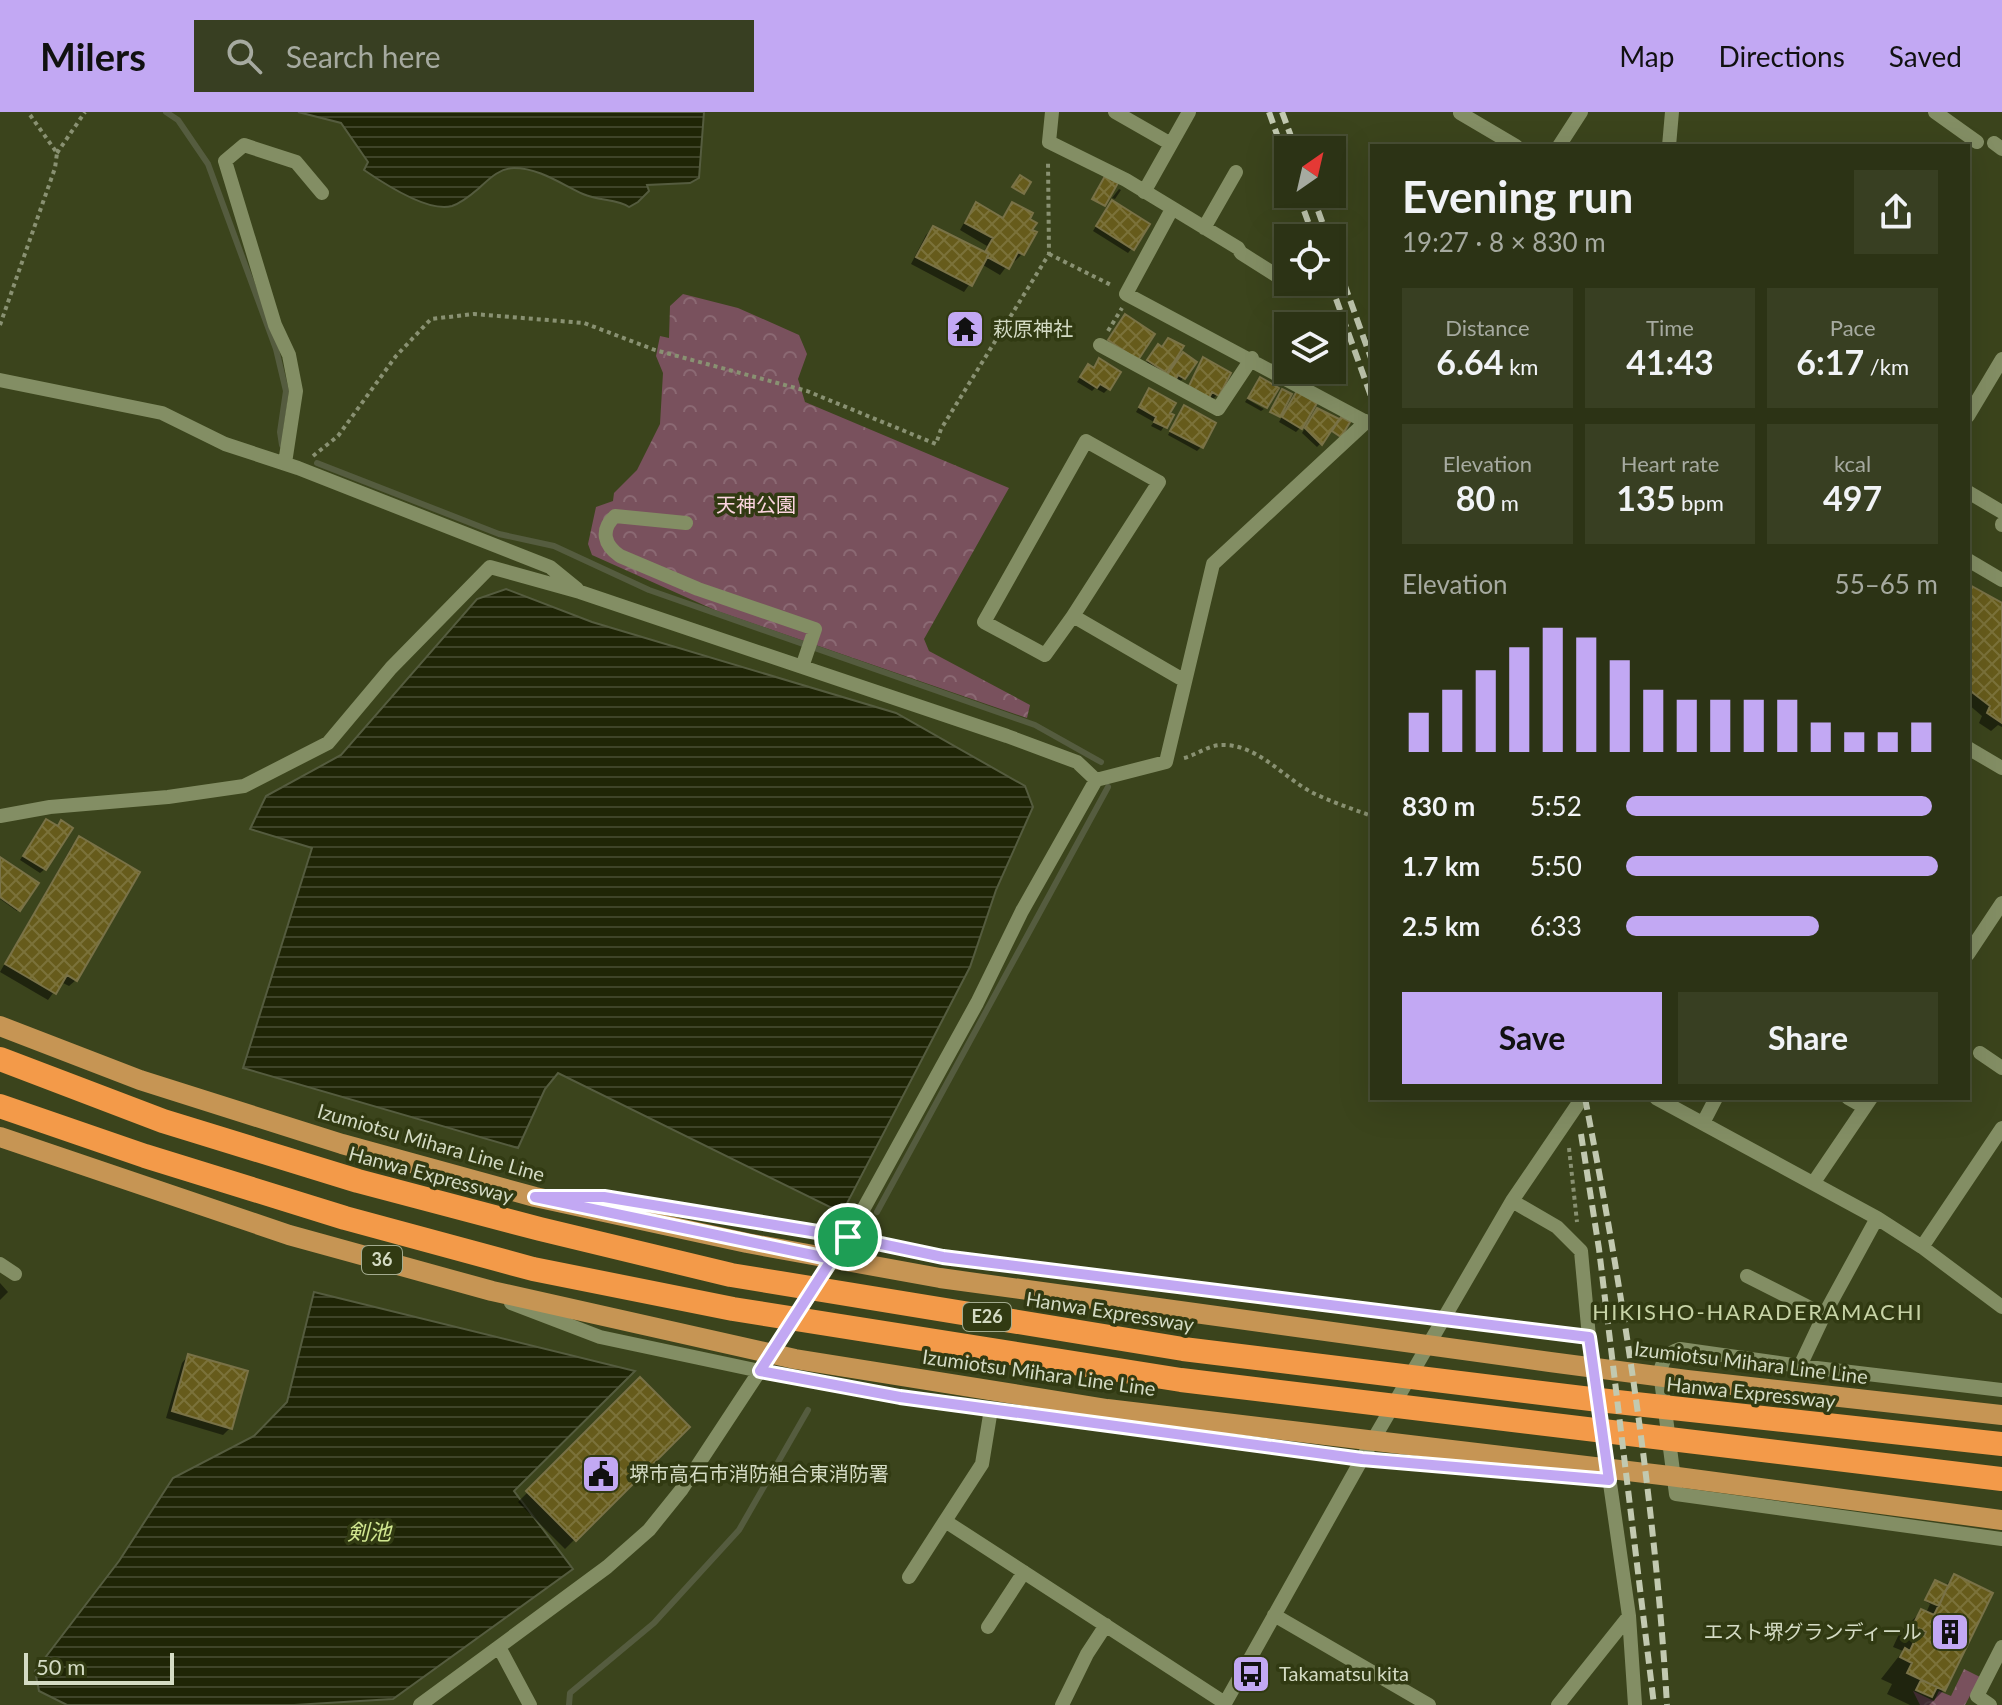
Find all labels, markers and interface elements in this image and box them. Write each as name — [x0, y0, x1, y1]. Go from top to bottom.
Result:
search box — [194, 20, 754, 92]
text: Milers — [40, 33, 146, 79]
icon: search — [222, 34, 266, 78]
text: Search here — [286, 38, 441, 74]
text: Map — [1619, 39, 1674, 73]
text: Directions — [1718, 39, 1845, 73]
text: Saved — [1889, 39, 1962, 73]
north arrow — [1274, 136, 1346, 208]
map controls — [1274, 136, 1346, 384]
text: Evening run — [1402, 170, 1633, 222]
button: share — [1854, 170, 1938, 254]
button: locate — [1274, 224, 1346, 296]
text: 19:27 · 8 × 830 m — [1402, 226, 1606, 258]
temple icon: 萩原神社 — [944, 308, 986, 350]
button: layers — [1274, 312, 1346, 384]
text: Distance — [1445, 314, 1530, 341]
text: Time — [1646, 314, 1694, 341]
text: Pace — [1830, 314, 1876, 341]
place label: 萩原神社 — [993, 316, 1073, 340]
text: 6.64 — [1436, 341, 1504, 382]
text: 41:43 — [1626, 341, 1714, 382]
text: 6:17 — [1796, 341, 1864, 382]
text: km — [1504, 353, 1538, 380]
text: /km — [1864, 353, 1909, 380]
text: Elevation — [1443, 450, 1532, 477]
text: Heart rate — [1621, 450, 1719, 477]
text: kcal — [1834, 450, 1871, 477]
text: 80 — [1456, 477, 1495, 518]
text: 135 — [1616, 477, 1675, 518]
text: 497 — [1823, 477, 1882, 518]
text: m — [1495, 489, 1519, 516]
text: bpm — [1675, 489, 1724, 516]
park label: 天神公園 — [716, 492, 796, 516]
text: Elevation — [1402, 568, 1508, 600]
text: 55–65 m — [1835, 568, 1938, 600]
text: 830 m — [1402, 790, 1475, 822]
text: 5:52 — [1530, 790, 1582, 822]
text: 1.7 km — [1402, 850, 1480, 882]
text: 5:50 — [1530, 850, 1582, 882]
text: 2.5 km — [1402, 910, 1480, 942]
text: 6:33 — [1530, 910, 1582, 942]
button: Save — [1402, 992, 1662, 1084]
button: Share — [1678, 992, 1938, 1084]
street label: Izumiotsu Mihara Line Line — [315, 1098, 548, 1186]
street label: Hanwa Expressway — [346, 1140, 517, 1208]
pin — [814, 1203, 882, 1271]
icon: arrive — [826, 1215, 870, 1259]
road number: 36 — [362, 1246, 402, 1274]
street label: Hanwa Expressway — [1024, 1286, 1197, 1336]
district label: HIKISHO-HARADERAMACHI — [1592, 1298, 1924, 1325]
road number: E26 — [963, 1303, 1011, 1331]
street label: Izumiotsu Mihara Line Line — [1633, 1336, 1869, 1388]
street label: Izumiotsu Mihara Line Line — [921, 1344, 1157, 1400]
street label: Hanwa Expressway — [1665, 1371, 1837, 1413]
public building icon: 堺市高石市消防組合東消防署 — [580, 1453, 622, 1495]
place label: 堺市高石市消防組合東消防署 — [629, 1461, 889, 1485]
water label: 剣池 — [347, 1518, 393, 1545]
building icon: エスト堺グランディール — [1929, 1611, 1971, 1653]
place label: エスト堺グランディール — [1703, 1619, 1922, 1643]
scale bar — [24, 1649, 174, 1685]
text: 50 m — [36, 1653, 85, 1680]
bus stop icon: Takamatsu kita — [1230, 1653, 1272, 1695]
place label: Takamatsu kita — [1279, 1661, 1409, 1685]

